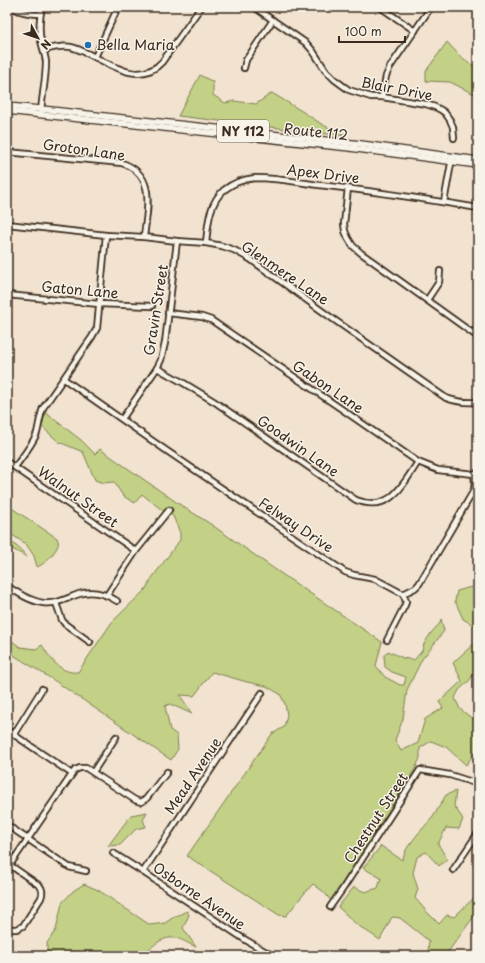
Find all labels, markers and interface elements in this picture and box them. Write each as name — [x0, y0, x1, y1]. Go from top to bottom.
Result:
north arrow — [18, 18, 58, 58]
scale bar — [339, 18, 405, 44]
text: 100 m — [345, 22, 382, 40]
place label: Bella Maria — [96, 34, 175, 55]
text: N — [37, 36, 55, 54]
marker: Bella Maria — [83, 40, 93, 50]
street label: Blair Drive — [360, 71, 435, 106]
street label: Route 112 — [283, 118, 349, 145]
road number: NY 112 — [217, 120, 269, 142]
street label: Groton Lane — [41, 133, 127, 166]
street label: Apex Drive — [286, 159, 361, 188]
street label: Glenmere Lane — [237, 235, 333, 310]
street label: Gravin Street — [138, 263, 173, 357]
street label: Gaton Lane — [41, 276, 120, 303]
street label: Gabon Lane — [288, 355, 368, 418]
street label: Goodwin Lane — [253, 410, 343, 482]
street label: Walnut Street — [34, 461, 123, 532]
street label: Felway Drive — [255, 492, 338, 557]
street label: Mead Avenue — [159, 733, 226, 818]
street label: Chestnut Street — [338, 768, 413, 867]
street label: Osborne Avenue — [149, 857, 250, 935]

